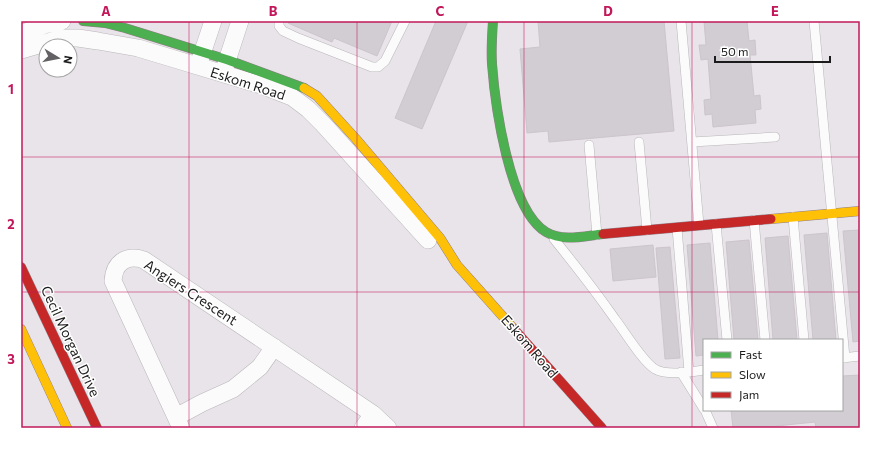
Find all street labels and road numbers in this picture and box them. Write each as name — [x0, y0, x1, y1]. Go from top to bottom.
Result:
street label: Eskom Road — [208, 63, 288, 103]
street label: Angiers Crescent — [141, 256, 241, 329]
street label: Cecil Morgan Drive — [38, 283, 104, 399]
street label: Eskom Road — [498, 311, 562, 381]

